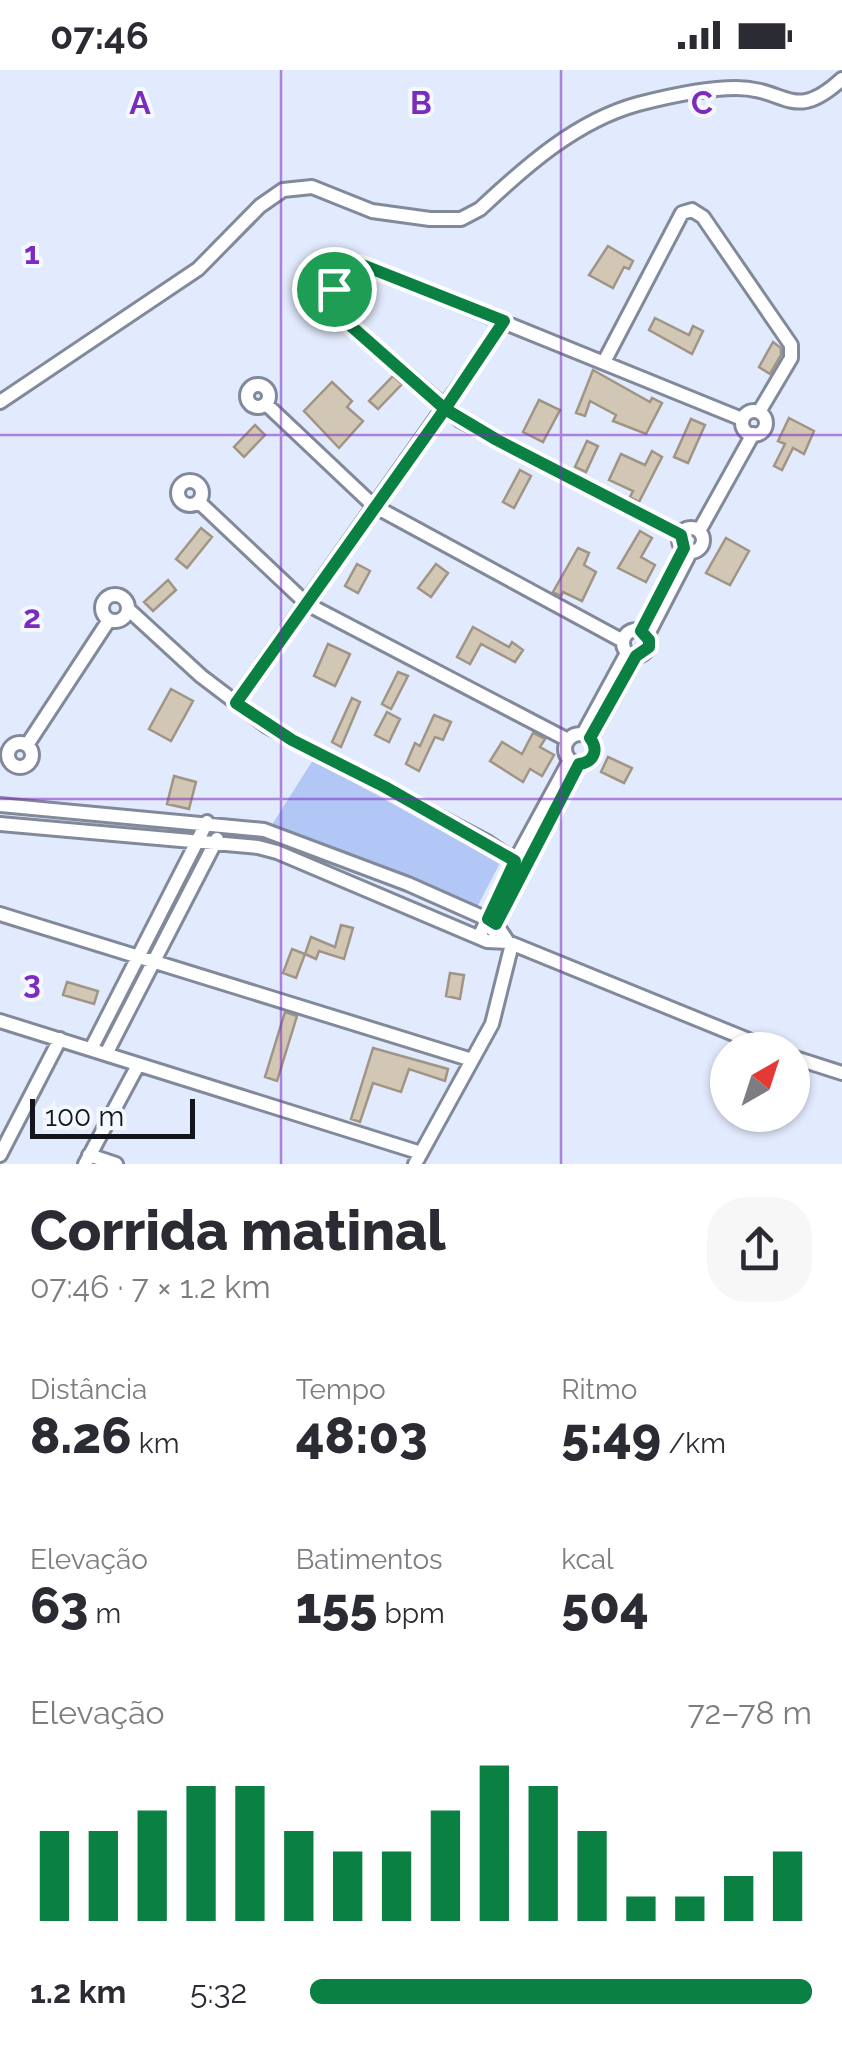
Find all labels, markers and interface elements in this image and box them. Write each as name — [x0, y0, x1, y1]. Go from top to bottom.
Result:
text: 07:46 — [50, 13, 149, 58]
text: A — [129, 84, 151, 121]
text: B — [410, 84, 432, 121]
text: C — [691, 84, 713, 121]
text: 1 — [24, 234, 40, 271]
pin — [292, 247, 377, 332]
icon: arrive — [307, 262, 362, 317]
text: 2 — [23, 598, 41, 635]
text: 3 — [23, 963, 41, 1000]
north arrow — [710, 1032, 810, 1132]
map controls — [710, 1032, 810, 1132]
scale bar — [30, 1094, 195, 1138]
text: 100 m — [45, 1100, 124, 1133]
button: share — [707, 1197, 812, 1302]
text: Corrida matinal — [30, 1198, 446, 1263]
text: 07:46 · 7 × 1.2 km — [30, 1268, 271, 1305]
text: Distância — [30, 1373, 147, 1406]
text: Tempo — [296, 1373, 386, 1406]
text: Ritmo — [561, 1373, 637, 1406]
text: 8.26 — [30, 1406, 132, 1465]
text: 48:03 — [296, 1406, 428, 1465]
text: 5:49 — [561, 1406, 661, 1465]
text: km — [132, 1427, 179, 1460]
text: /km — [661, 1427, 726, 1460]
text: Elevação — [30, 1543, 148, 1576]
text: Batimentos — [296, 1543, 443, 1576]
text: kcal — [561, 1543, 614, 1576]
text: 63 — [30, 1576, 88, 1635]
text: 155 — [296, 1576, 377, 1635]
text: 504 — [561, 1576, 649, 1635]
text: m — [88, 1597, 121, 1630]
text: bpm — [377, 1597, 445, 1630]
text: Elevação — [30, 1694, 165, 1731]
text: 72–78 m — [687, 1694, 812, 1731]
text: 1.2 km — [30, 1973, 126, 2010]
text: 5:32 — [190, 1973, 247, 2010]

